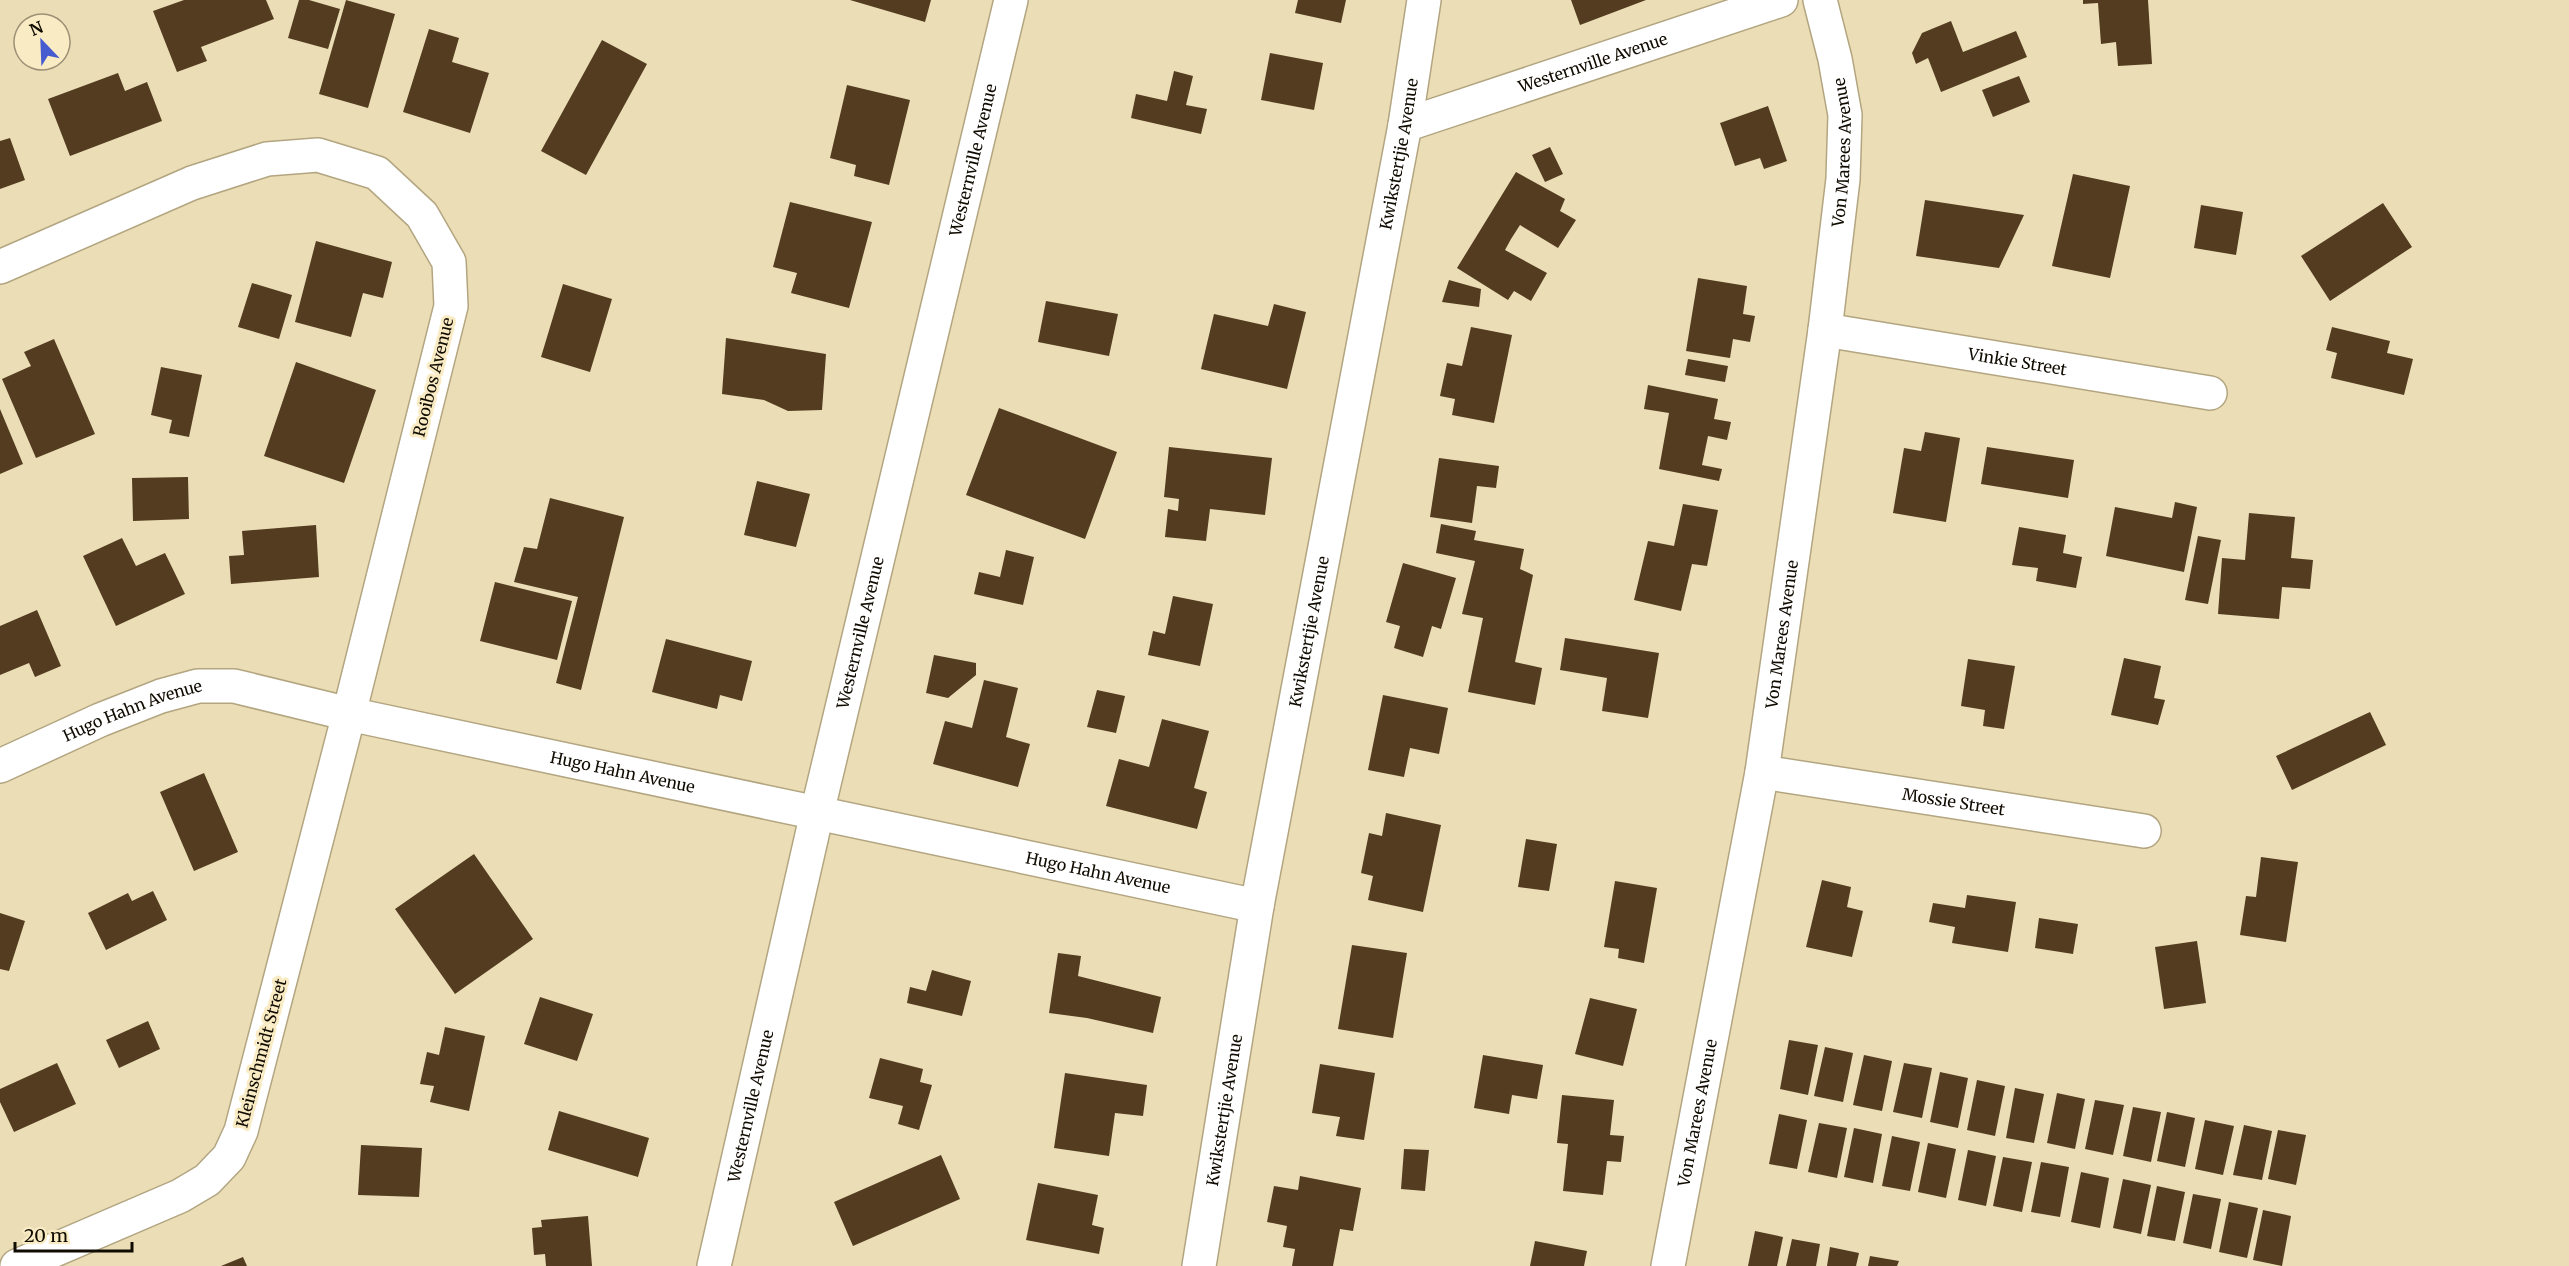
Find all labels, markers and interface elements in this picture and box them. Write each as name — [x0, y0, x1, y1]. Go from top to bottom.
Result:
north arrow — [12, 12, 72, 72]
text: N — [26, 16, 46, 40]
street label: Westernville Avenue — [1515, 28, 1670, 97]
street label: Von Marees Avenue — [1827, 76, 1855, 229]
street label: Kwikstertjie Avenue — [1375, 77, 1422, 231]
street label: Westernville Avenue — [945, 82, 1001, 239]
street label: Rooibos Avenue — [409, 315, 457, 439]
street label: Vinkie Street — [1966, 343, 2069, 380]
street label: Westernville Avenue — [832, 554, 888, 712]
street label: Kwikstertjie Avenue — [1285, 554, 1333, 709]
street label: Von Marees Avenue — [1761, 559, 1802, 711]
street label: Hugo Hahn Avenue — [60, 675, 204, 746]
street label: Hugo Hahn Avenue — [548, 747, 697, 797]
street label: Mossie Street — [1901, 784, 2007, 820]
street label: Hugo Hahn Avenue — [1024, 847, 1172, 897]
street label: Kleinschmidt Street — [231, 976, 291, 1130]
street label: Westernville Avenue — [723, 1028, 777, 1185]
street label: Kwikstertjie Avenue — [1202, 1033, 1246, 1187]
street label: Von Marees Avenue — [1673, 1037, 1721, 1189]
scale bar — [15, 1215, 132, 1253]
text: 20 m — [24, 1224, 68, 1247]

